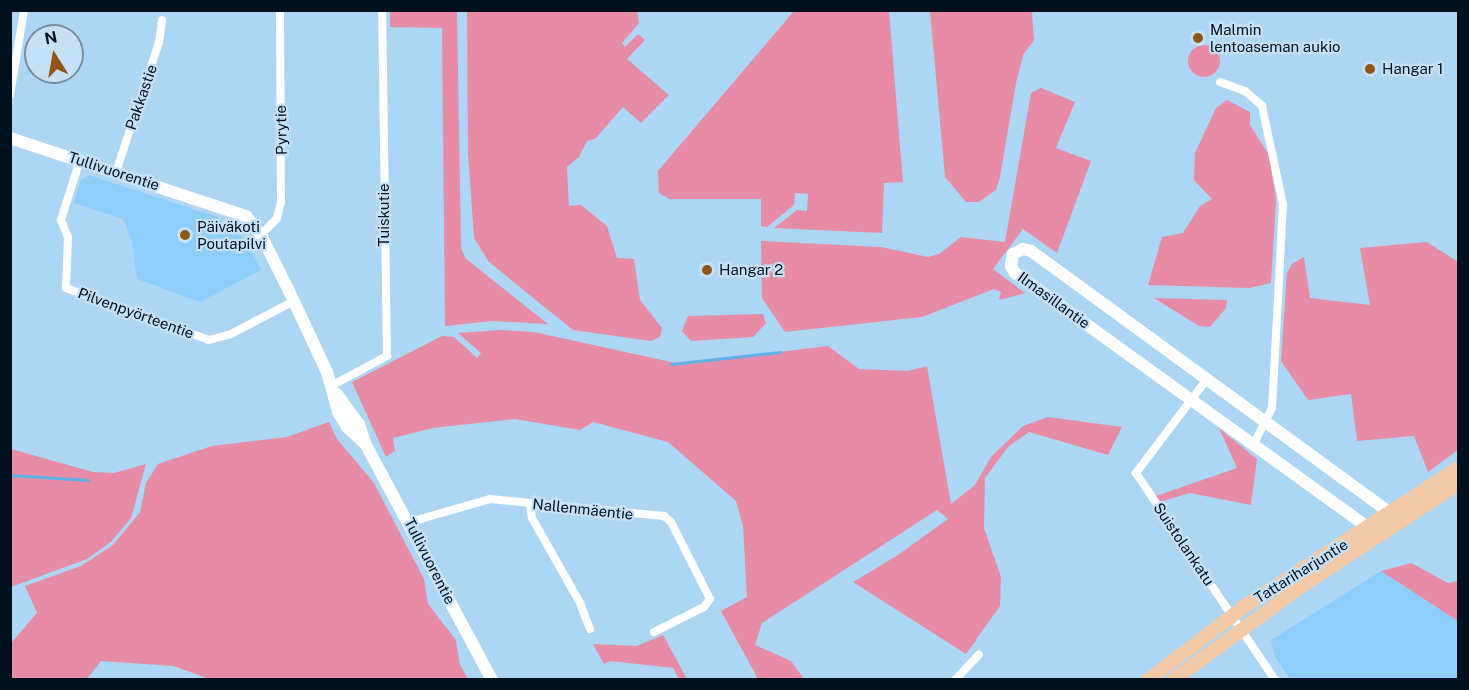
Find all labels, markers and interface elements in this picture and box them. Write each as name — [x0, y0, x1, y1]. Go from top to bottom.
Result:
place label: Malmin lentoaseman aukio — [1210, 20, 1341, 55]
north arrow — [24, 24, 84, 84]
text: N — [43, 27, 59, 48]
marker: Malmin lentoaseman aukio — [1191, 31, 1205, 45]
place label: Hangar 1 — [1382, 60, 1443, 78]
street label: Pakkastie — [121, 62, 161, 132]
marker: Hangar 1 — [1363, 62, 1377, 76]
street label: Pyrytie — [272, 105, 290, 155]
street label: Tullivuorentie — [66, 148, 162, 194]
street label: Tuiskutie — [375, 183, 393, 247]
place label: Päiväkoti Poutapilvi — [197, 217, 266, 252]
marker: Päiväkoti Poutapilvi — [178, 228, 192, 242]
place label: Hangar 2 — [719, 261, 783, 279]
marker: Hangar 2 — [700, 263, 714, 277]
street label: Ilmasillantie — [1014, 268, 1094, 332]
street label: Pilvenpyörteentie — [76, 284, 196, 342]
street label: Nallenmäentie — [532, 495, 634, 523]
street label: Suistolankatu — [1150, 499, 1218, 589]
street label: Tullivuorentie — [400, 515, 460, 607]
street label: Tattariharjuntie — [1251, 535, 1351, 607]

